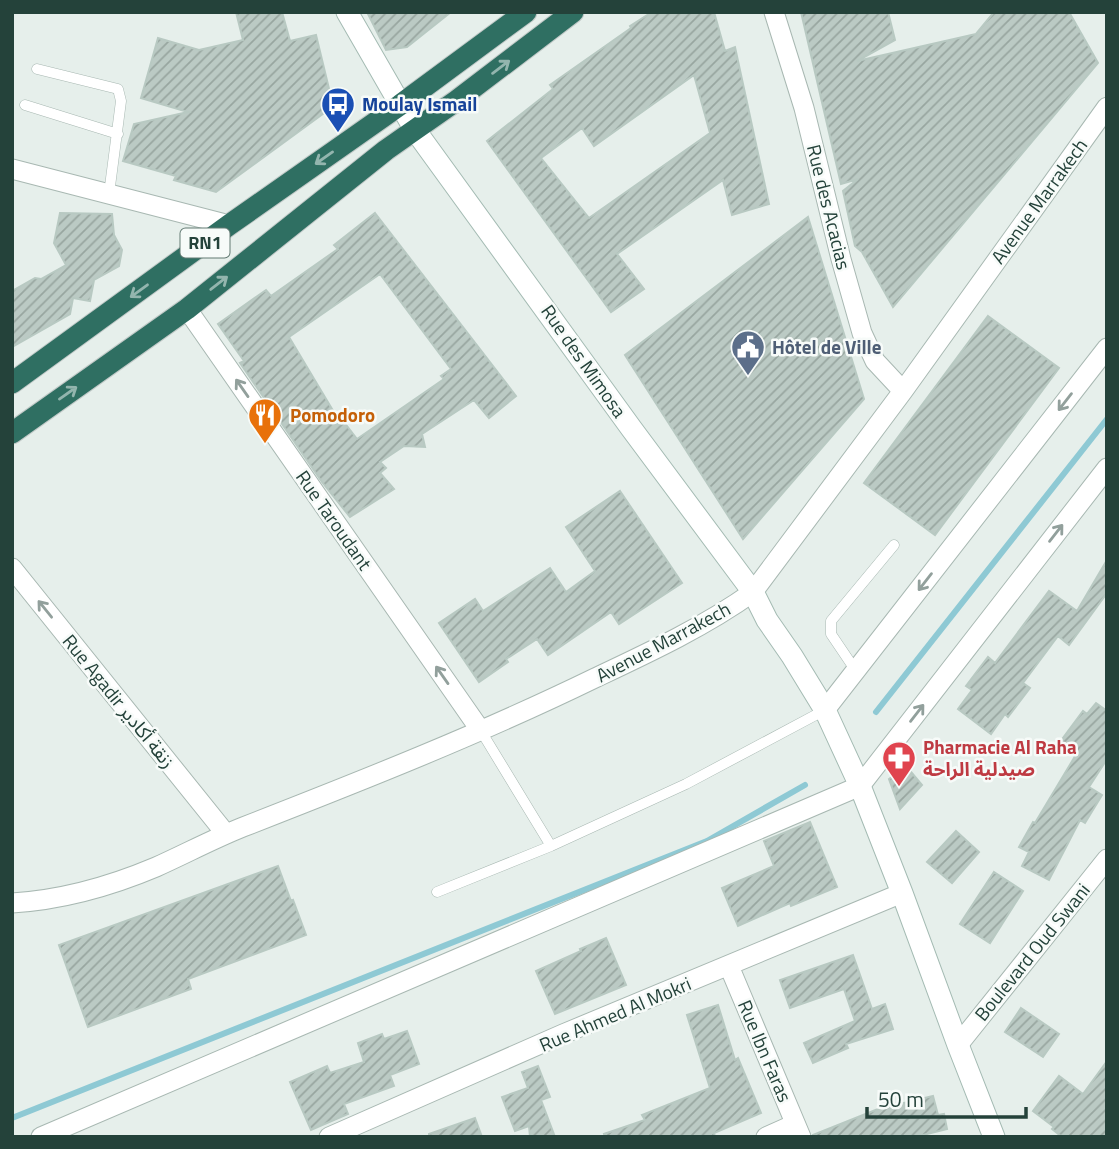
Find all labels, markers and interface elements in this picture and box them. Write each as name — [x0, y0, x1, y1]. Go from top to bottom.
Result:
one-way arrow — [491, 60, 510, 74]
bus stop icon: Moulay Ismail — [319, 85, 357, 134]
place label: Moulay Ismail — [362, 89, 477, 118]
street label: Avenue Marrakech — [983, 132, 1094, 269]
street label: Rue des Acacias — [800, 141, 859, 273]
one-way arrow — [315, 151, 334, 165]
road number: RN1 — [180, 229, 230, 258]
one-way arrow — [210, 275, 228, 290]
one-way arrow — [130, 284, 149, 298]
street label: Rue des Mimosa — [535, 298, 635, 424]
public building icon: Hôtel de Ville — [729, 328, 767, 377]
place label: Hôtel de Ville — [772, 332, 882, 361]
one-way arrow — [235, 379, 249, 398]
one-way arrow — [58, 386, 77, 400]
one-way arrow — [1057, 392, 1072, 411]
restaurant icon: Pomodoro — [246, 396, 284, 445]
place label: Pomodoro — [290, 400, 375, 429]
street label: Rue Taroudant — [289, 464, 380, 576]
one-way arrow — [1049, 524, 1064, 543]
one-way arrow — [918, 572, 933, 590]
street label: Avenue Marrakech — [590, 594, 735, 689]
one-way arrow — [38, 600, 53, 618]
street label: Rue Agadir زنقة أكادير — [56, 627, 183, 774]
one-way arrow — [435, 666, 449, 685]
one-way arrow — [909, 704, 924, 722]
place label: Pharmacie Al Raha صيدلية الراحة — [923, 732, 1077, 783]
pharmacy icon: Pharmacie Al Raha صيدلية الراحة — [880, 739, 918, 788]
street label: Boulevard Oud Swani — [967, 877, 1096, 1027]
street label: Rue Ahmed Al Mokri — [534, 968, 695, 1059]
street label: Rue Ibn Faras — [731, 995, 800, 1106]
scale bar — [867, 1076, 1026, 1120]
text: 50 m — [878, 1083, 924, 1115]

